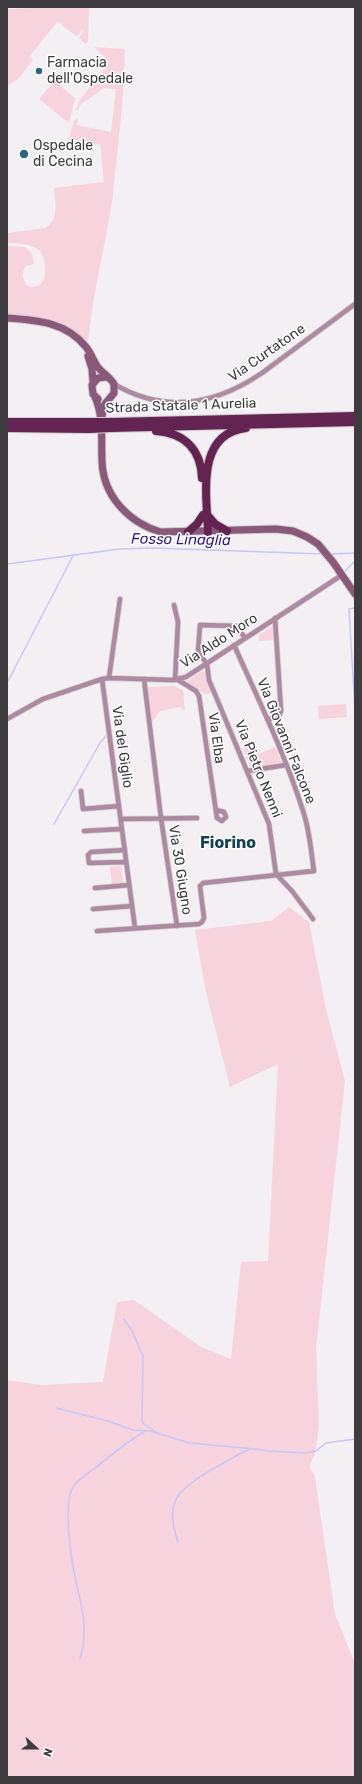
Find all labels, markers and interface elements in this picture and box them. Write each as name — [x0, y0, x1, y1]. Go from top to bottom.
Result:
place label: Farmacia dell'Ospedale — [47, 55, 133, 88]
marker: Farmacia dell'Ospedale — [34, 66, 44, 76]
place label: Ospedale di Cecina — [33, 138, 93, 170]
marker: Ospedale di Cecina — [18, 148, 30, 160]
street label: Via Curtatone — [225, 320, 309, 386]
street label: Strada Statale 1 Aurelia — [105, 395, 257, 417]
water label: Fosso Linaglia — [131, 530, 231, 550]
street label: Via Aldo Moro — [177, 610, 261, 672]
street label: Via Giovanni Falcone — [253, 676, 319, 806]
street label: Via del Giglio — [108, 705, 136, 789]
street label: Via Elba — [204, 711, 228, 765]
street label: Via Pietro Nenni — [231, 718, 285, 820]
street label: Via 30 Giugno — [165, 824, 195, 916]
district label: Fiorino — [200, 833, 256, 853]
north arrow — [16, 1728, 56, 1768]
text: N — [40, 1746, 55, 1758]

